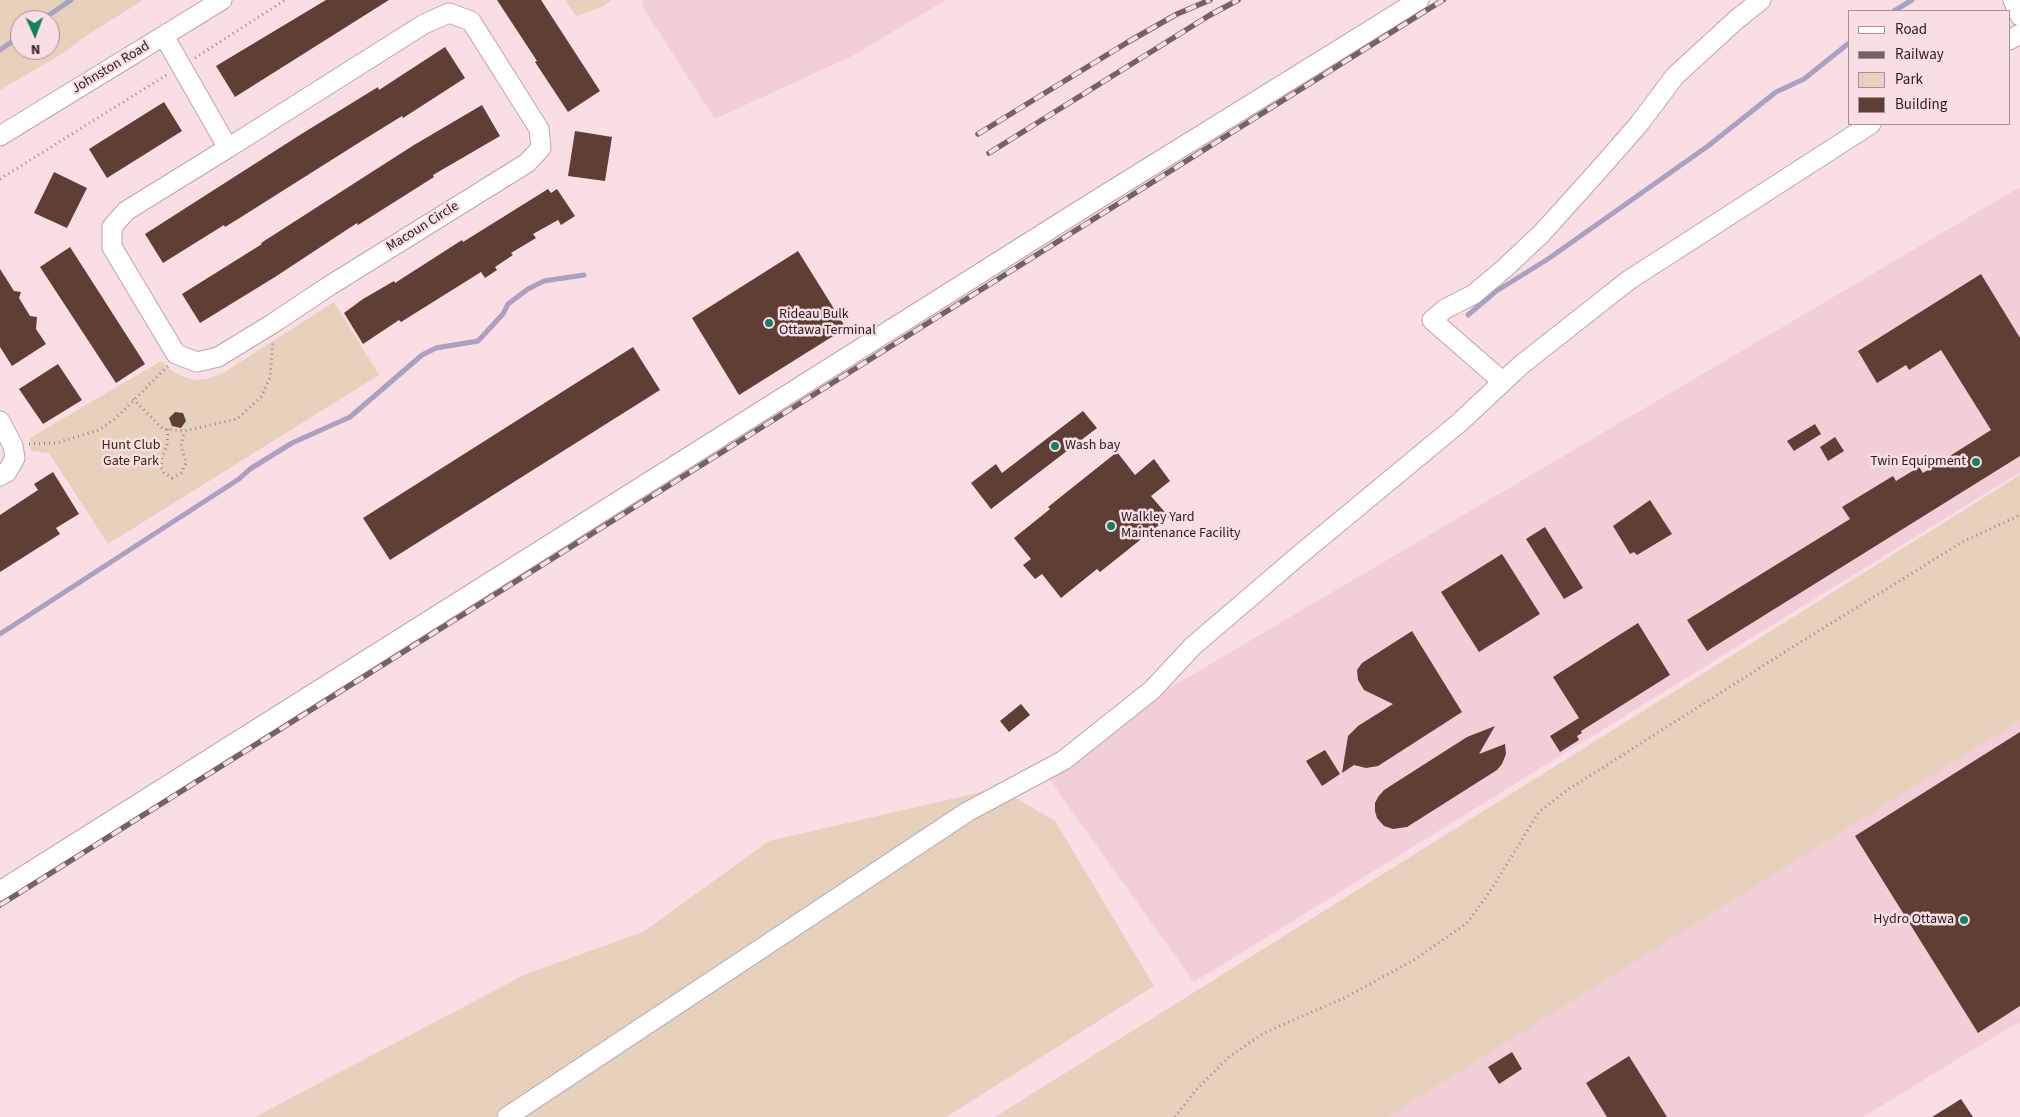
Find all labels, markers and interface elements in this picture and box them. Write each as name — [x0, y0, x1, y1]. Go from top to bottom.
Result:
north arrow — [10, 10, 60, 60]
legend — [1848, 10, 2010, 125]
text: Road — [1895, 19, 1927, 40]
street label: Johnston Road — [69, 38, 153, 98]
text: N — [30, 39, 40, 59]
text: Railway — [1895, 44, 1944, 65]
text: Park — [1895, 69, 1923, 90]
text: Building — [1895, 94, 1947, 115]
street label: Macoun Circle — [384, 198, 462, 256]
place label: Rideau Bulk Ottawa Terminal — [779, 307, 876, 340]
marker: Rideau Bulk Ottawa Terminal — [763, 317, 775, 329]
park label: Hunt Club Gate Park — [102, 438, 160, 471]
place label: Wash bay — [1065, 438, 1120, 454]
marker: Wash bay — [1049, 440, 1061, 452]
place label: Twin Equipment — [1870, 454, 1966, 470]
marker: Twin Equipment — [1970, 456, 1982, 468]
place label: Walkley Yard Maintenance Facility — [1121, 510, 1241, 542]
marker: Walkley Yard Maintenance Facility — [1105, 520, 1117, 532]
place label: Hydro Ottawa — [1873, 912, 1954, 928]
marker: Hydro Ottawa — [1958, 914, 1970, 926]

